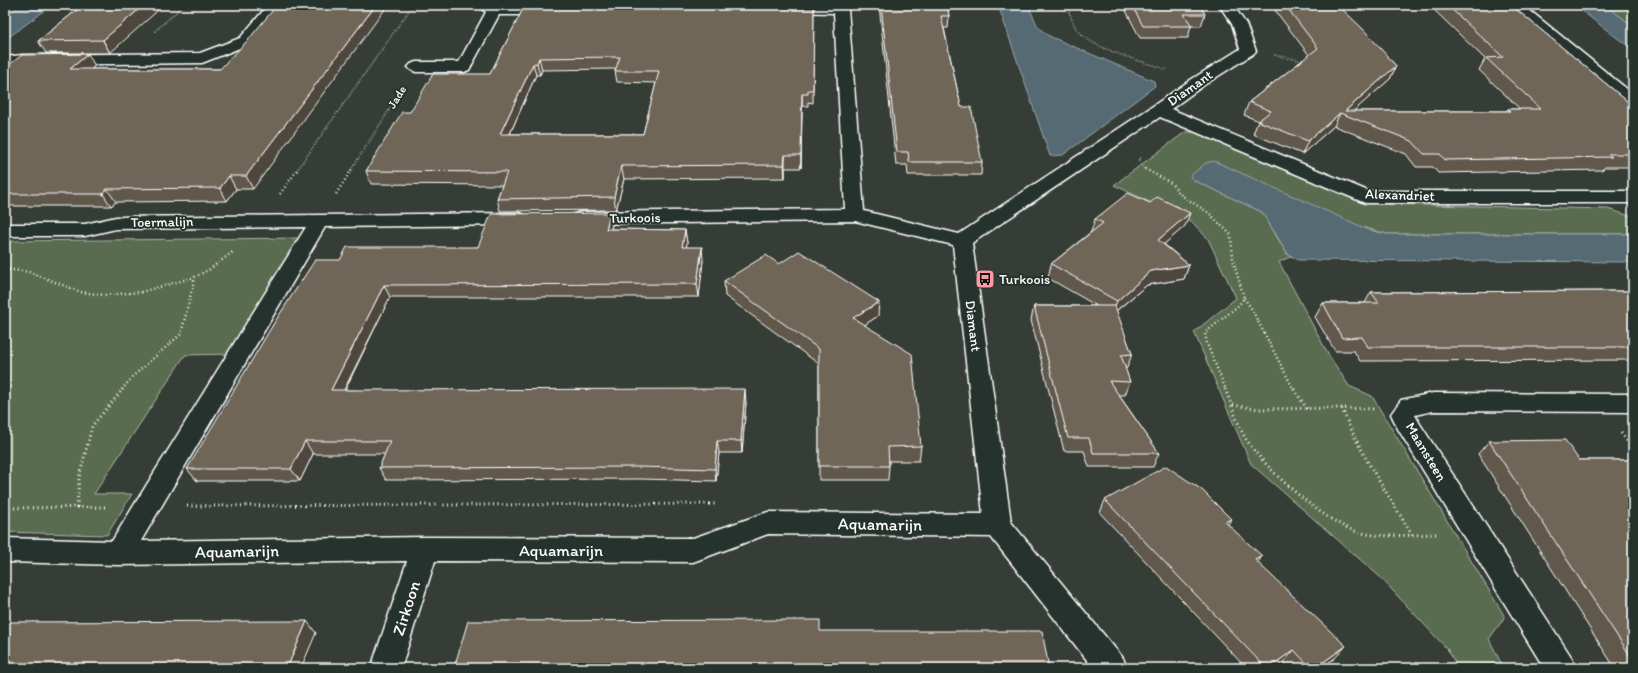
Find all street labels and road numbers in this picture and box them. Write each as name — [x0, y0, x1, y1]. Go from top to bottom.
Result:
street label: Diamant — [1164, 66, 1216, 110]
street label: Jade — [385, 83, 410, 111]
street label: Alexandriet — [1365, 185, 1435, 205]
street label: Turkoois — [609, 209, 661, 227]
street label: Toermalijn — [130, 213, 194, 231]
street label: Diamant — [961, 299, 985, 353]
street label: Maansteen — [1402, 419, 1450, 485]
street label: Aquamarijn — [838, 513, 922, 535]
street label: Aquamarijn — [195, 540, 279, 562]
street label: Aquamarijn — [519, 540, 603, 560]
street label: Zirkoon — [388, 578, 424, 638]

